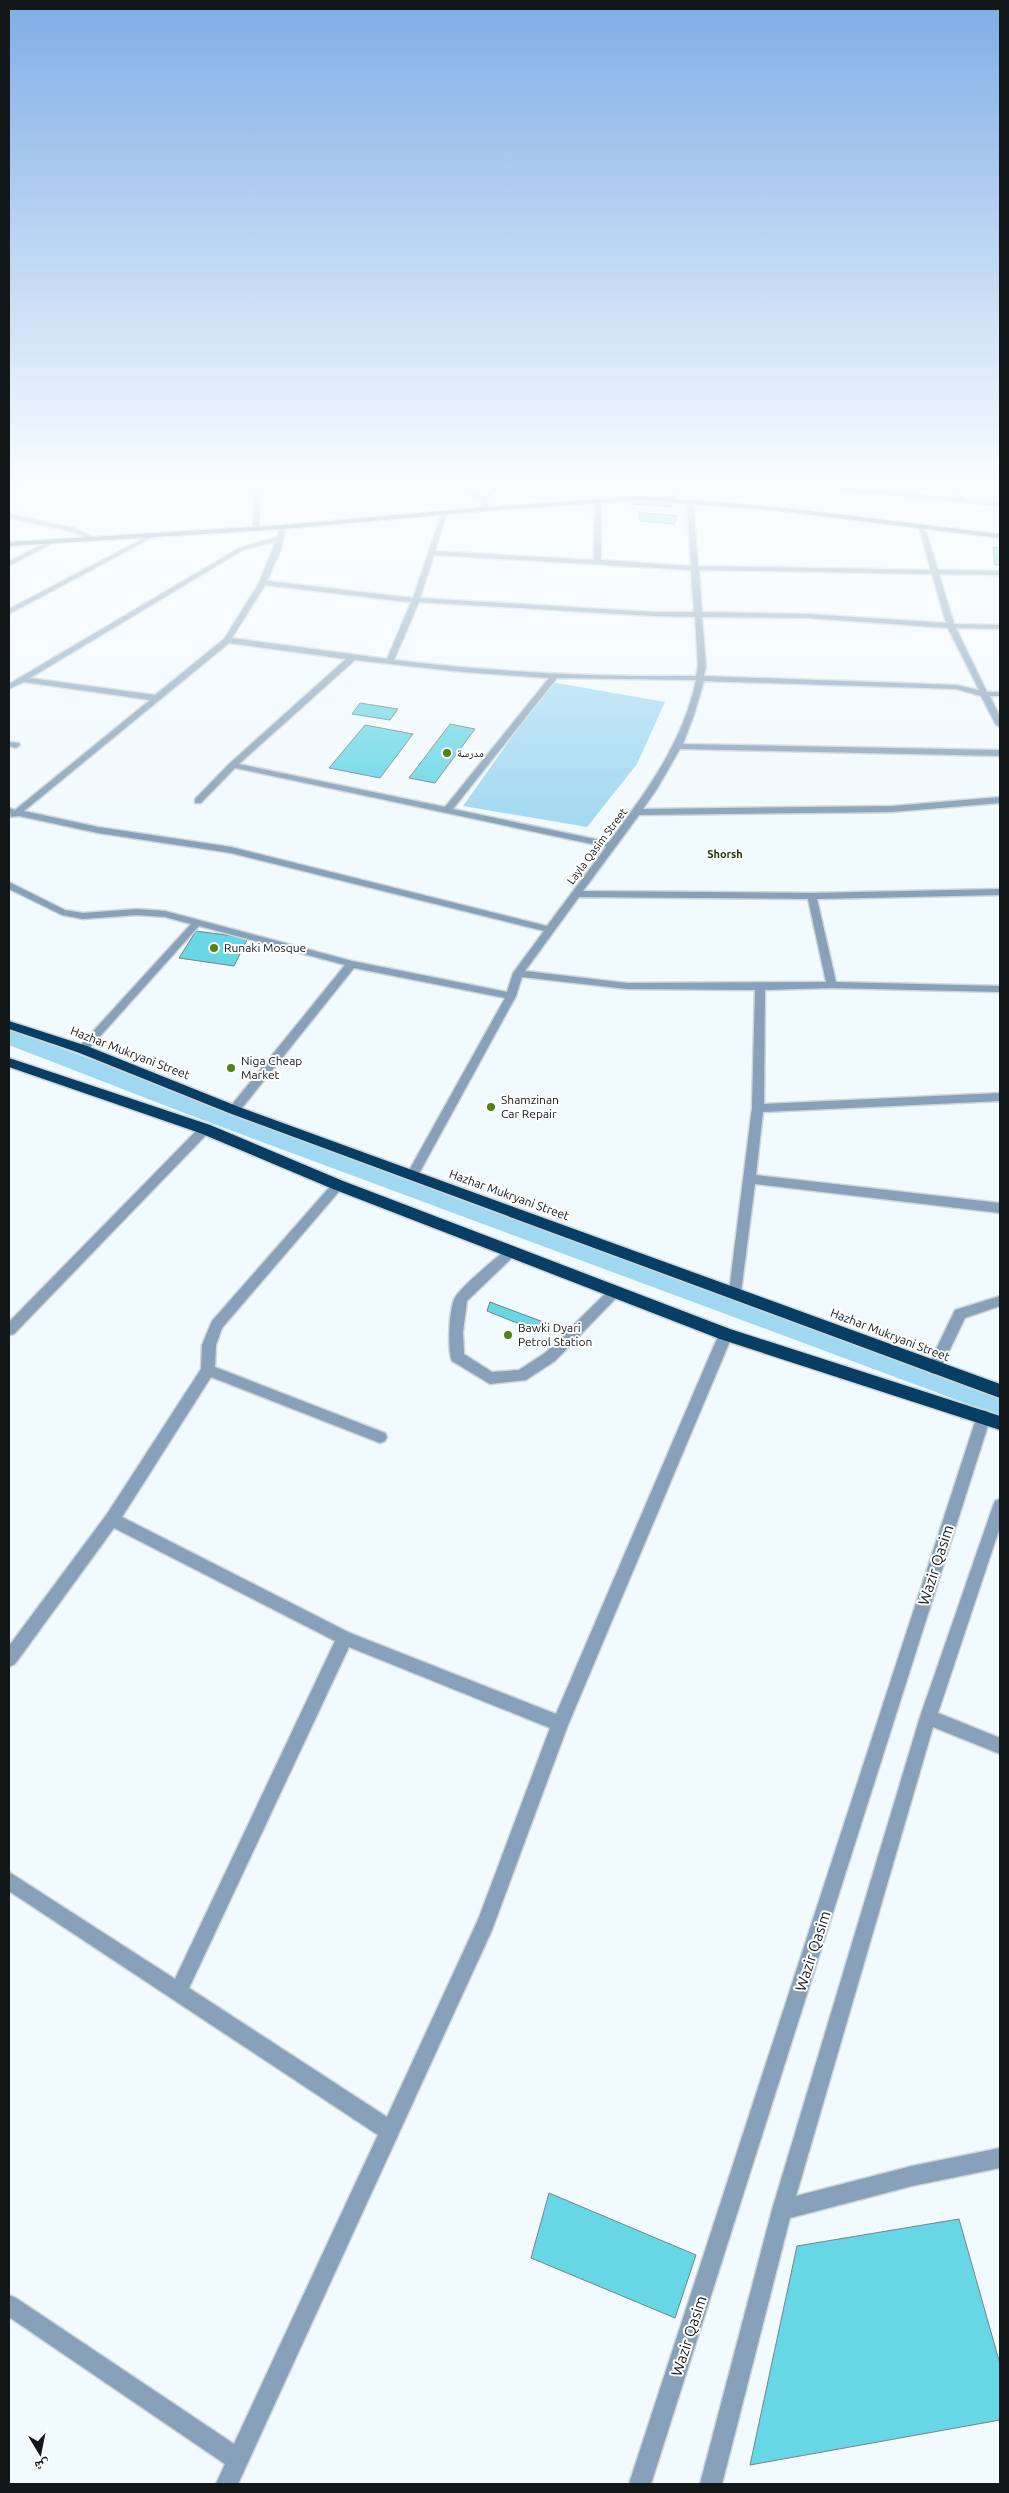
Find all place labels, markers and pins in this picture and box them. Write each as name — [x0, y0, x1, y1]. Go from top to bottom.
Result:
marker: مدرسة — [441, 747, 453, 759]
place label: مدرسة — [457, 747, 484, 759]
place label: Runaki Mosque — [224, 941, 306, 954]
marker: Runaki Mosque — [208, 942, 220, 954]
place label: Niga Cheap Market — [241, 1054, 302, 1081]
marker: Niga Cheap Market — [225, 1062, 237, 1074]
place label: Shamzinan Car Repair — [501, 1093, 559, 1120]
marker: Shamzinan Car Repair — [485, 1101, 497, 1113]
place label: Bawki Dyari Petrol Station — [518, 1321, 592, 1348]
marker: Bawki Dyari Petrol Station — [502, 1329, 514, 1341]

